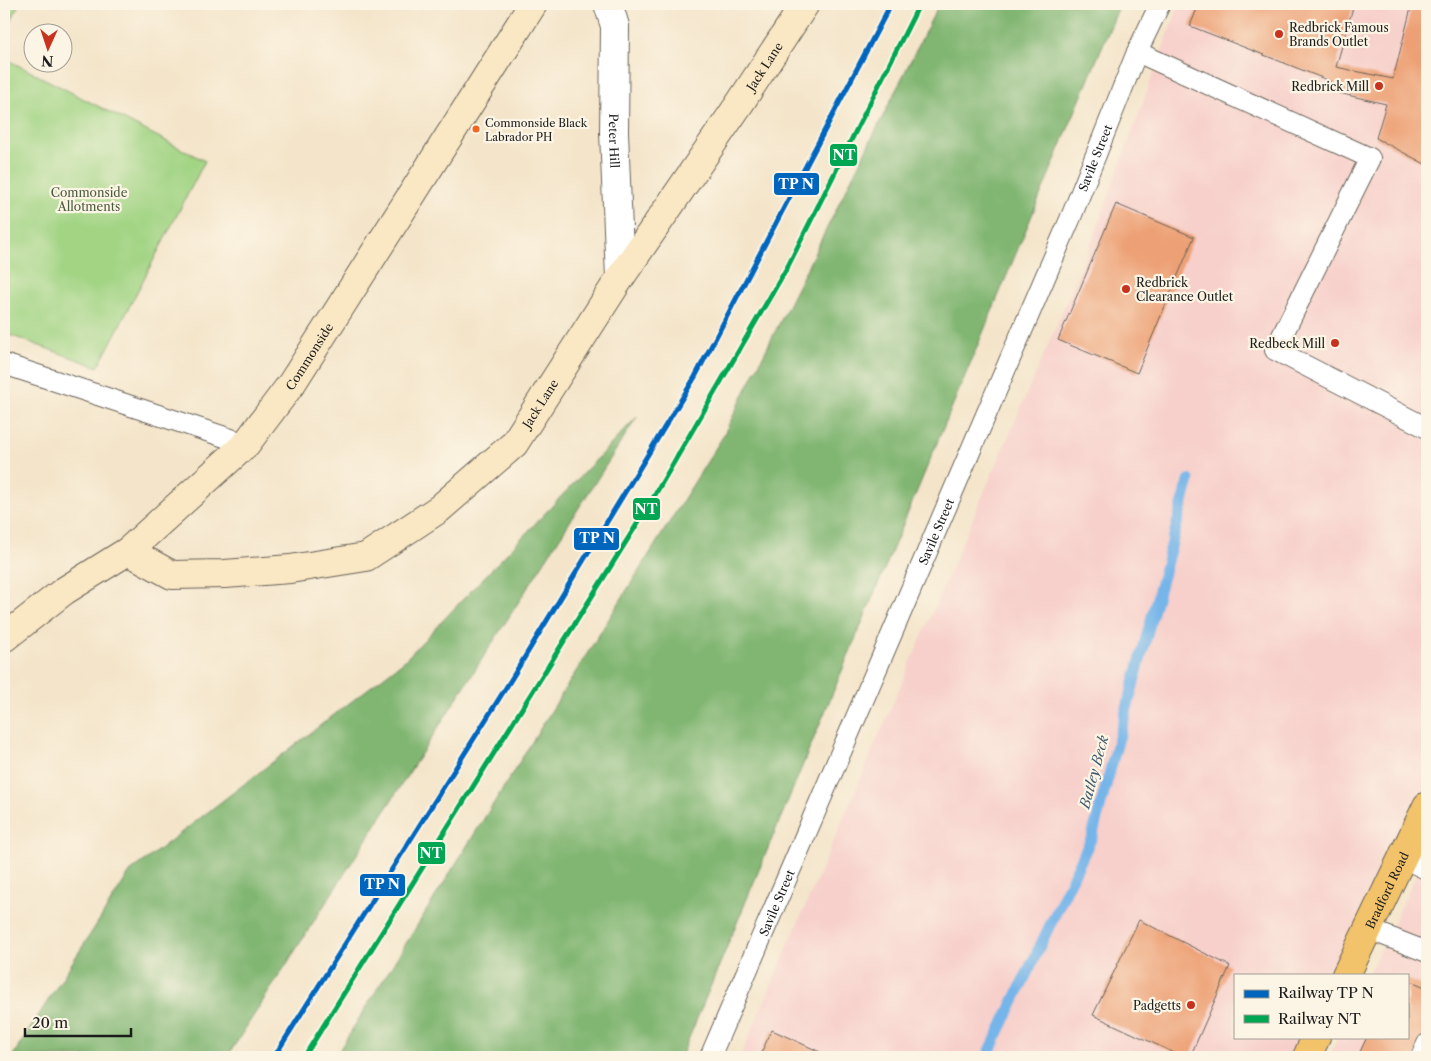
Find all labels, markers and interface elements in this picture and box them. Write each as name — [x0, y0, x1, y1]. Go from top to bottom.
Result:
place label: Redbrick Famous Brands Outlet — [1289, 20, 1389, 49]
north arrow — [22, 22, 72, 72]
marker: Redbrick Famous Brands Outlet — [1273, 28, 1285, 40]
street label: Jack Lane — [742, 39, 786, 95]
text: N — [41, 52, 54, 70]
place label: Redbrick Mill — [1291, 79, 1369, 94]
marker: Redbrick Mill — [1373, 80, 1385, 92]
street label: Peter Hill — [606, 114, 623, 169]
place label: Commonside Black Labrador PH — [485, 116, 588, 144]
street label: Savile Street — [1075, 121, 1115, 194]
marker: Commonside Black Labrador PH — [471, 124, 481, 134]
line badge: NT — [829, 143, 858, 167]
text: NT — [833, 146, 856, 164]
line badge: TP N — [773, 172, 820, 196]
text: TP N — [778, 175, 814, 193]
park label: Commonside Allotments — [51, 185, 128, 214]
place label: Redbrick Clearance Outlet — [1136, 275, 1234, 304]
marker: Redbrick Clearance Outlet — [1120, 283, 1132, 295]
street label: Commonside — [282, 320, 336, 393]
place label: Redbeck Mill — [1249, 336, 1325, 351]
marker: Redbeck Mill — [1329, 337, 1341, 349]
street label: Jack Lane — [518, 376, 561, 432]
street label: Savile Street — [915, 495, 957, 567]
line badge: NT — [632, 497, 661, 521]
text: NT — [635, 500, 658, 518]
line badge: TP N — [573, 527, 620, 551]
text: TP N — [579, 529, 615, 547]
water label: Batley Beck — [1075, 733, 1113, 812]
line badge: NT — [417, 841, 446, 865]
text: NT — [420, 844, 443, 862]
street label: Bradford Road — [1362, 849, 1412, 931]
street label: Savile Street — [755, 866, 798, 938]
line badge: TP N — [359, 873, 406, 897]
text: TP N — [364, 875, 400, 893]
legend — [1234, 974, 1408, 1038]
text: Railway TP N — [1278, 983, 1374, 1002]
place label: Padgetts — [1133, 998, 1181, 1013]
marker: Padgetts — [1185, 999, 1197, 1011]
scale bar — [25, 1006, 131, 1038]
text: Railway NT — [1278, 1009, 1362, 1028]
text: 20 m — [32, 1013, 68, 1032]

